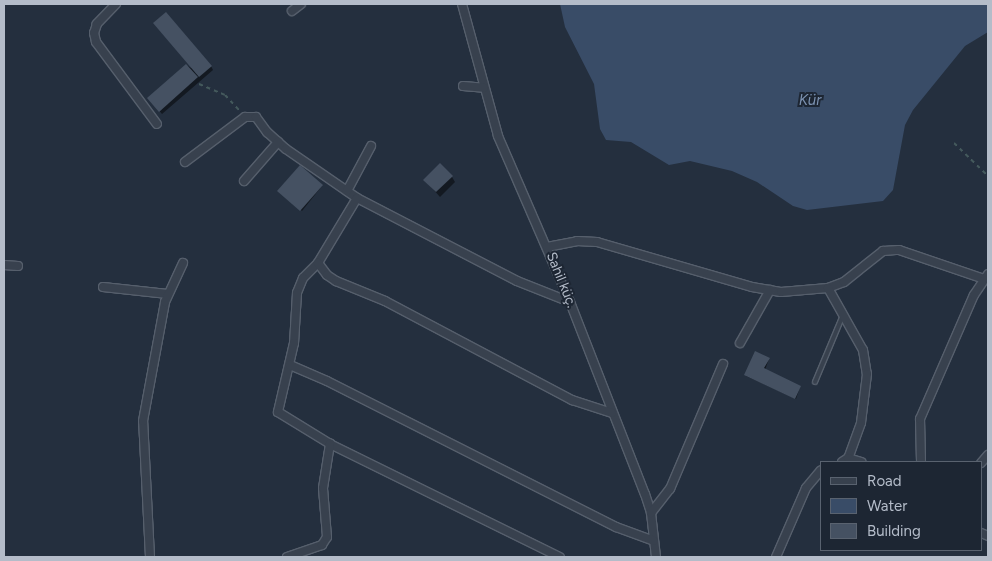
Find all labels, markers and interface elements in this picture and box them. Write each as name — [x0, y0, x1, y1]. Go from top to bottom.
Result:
water label: Kür — [799, 92, 821, 110]
street label: Sahil küç. — [542, 250, 580, 310]
legend — [820, 461, 982, 551]
text: Road — [867, 472, 902, 490]
text: Water — [867, 497, 907, 515]
text: Building — [867, 522, 921, 540]

